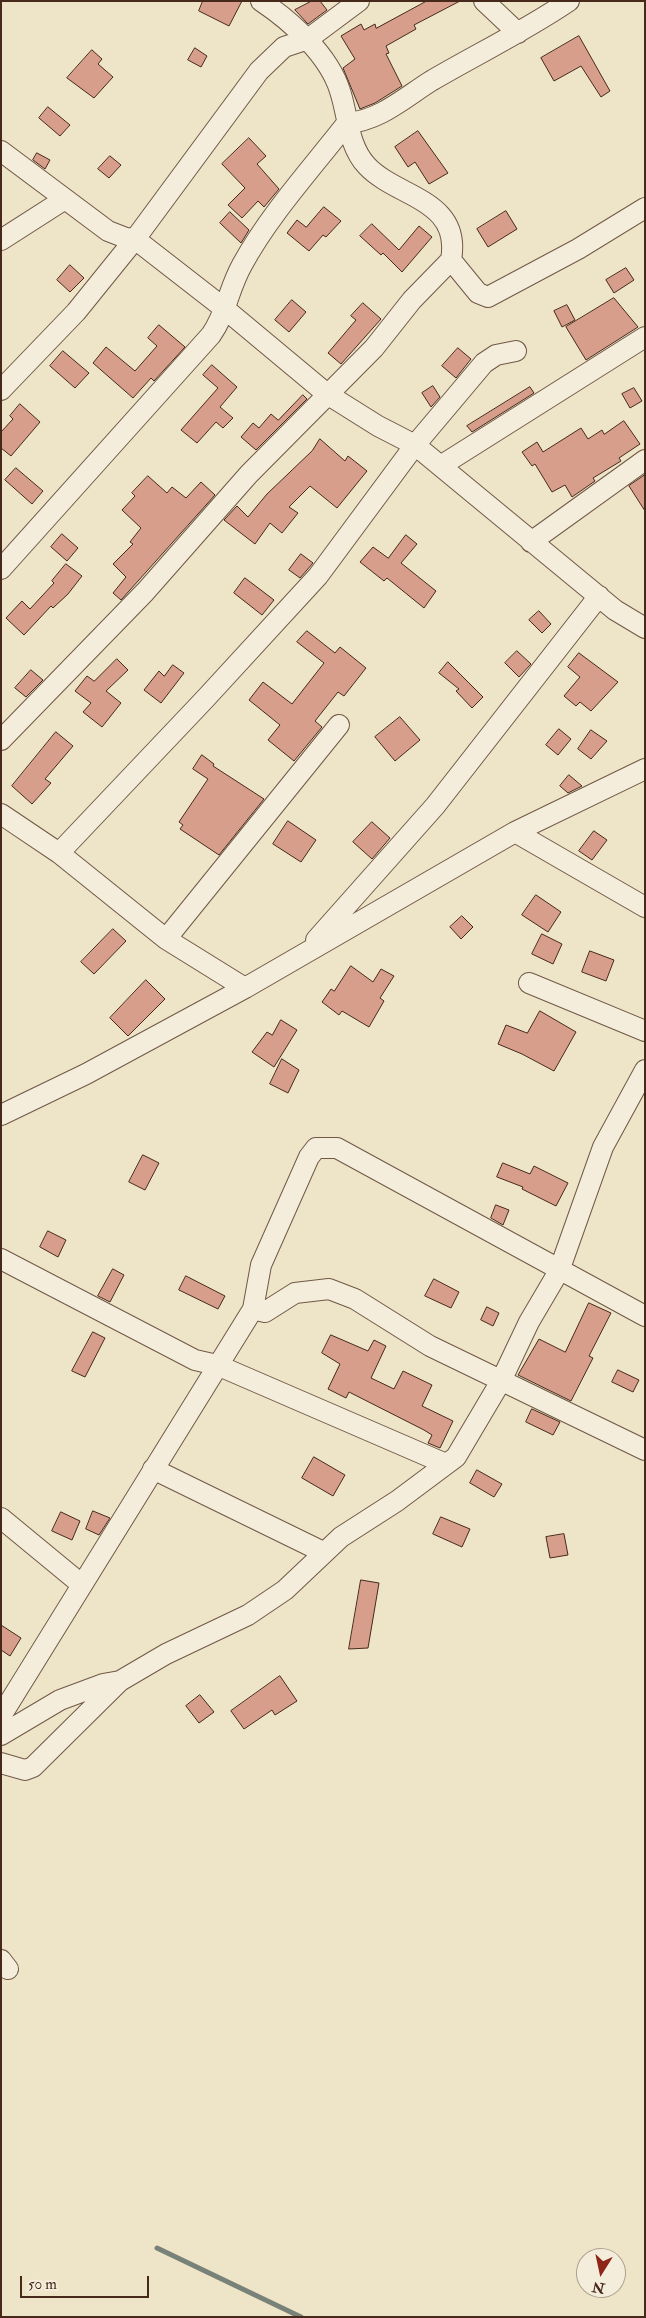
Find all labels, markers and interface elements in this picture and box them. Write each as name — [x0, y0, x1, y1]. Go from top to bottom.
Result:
north arrow — [576, 2248, 626, 2298]
scale bar — [22, 2266, 151, 2298]
text: 50 m — [28, 2275, 57, 2294]
text: N — [591, 2278, 606, 2297]

